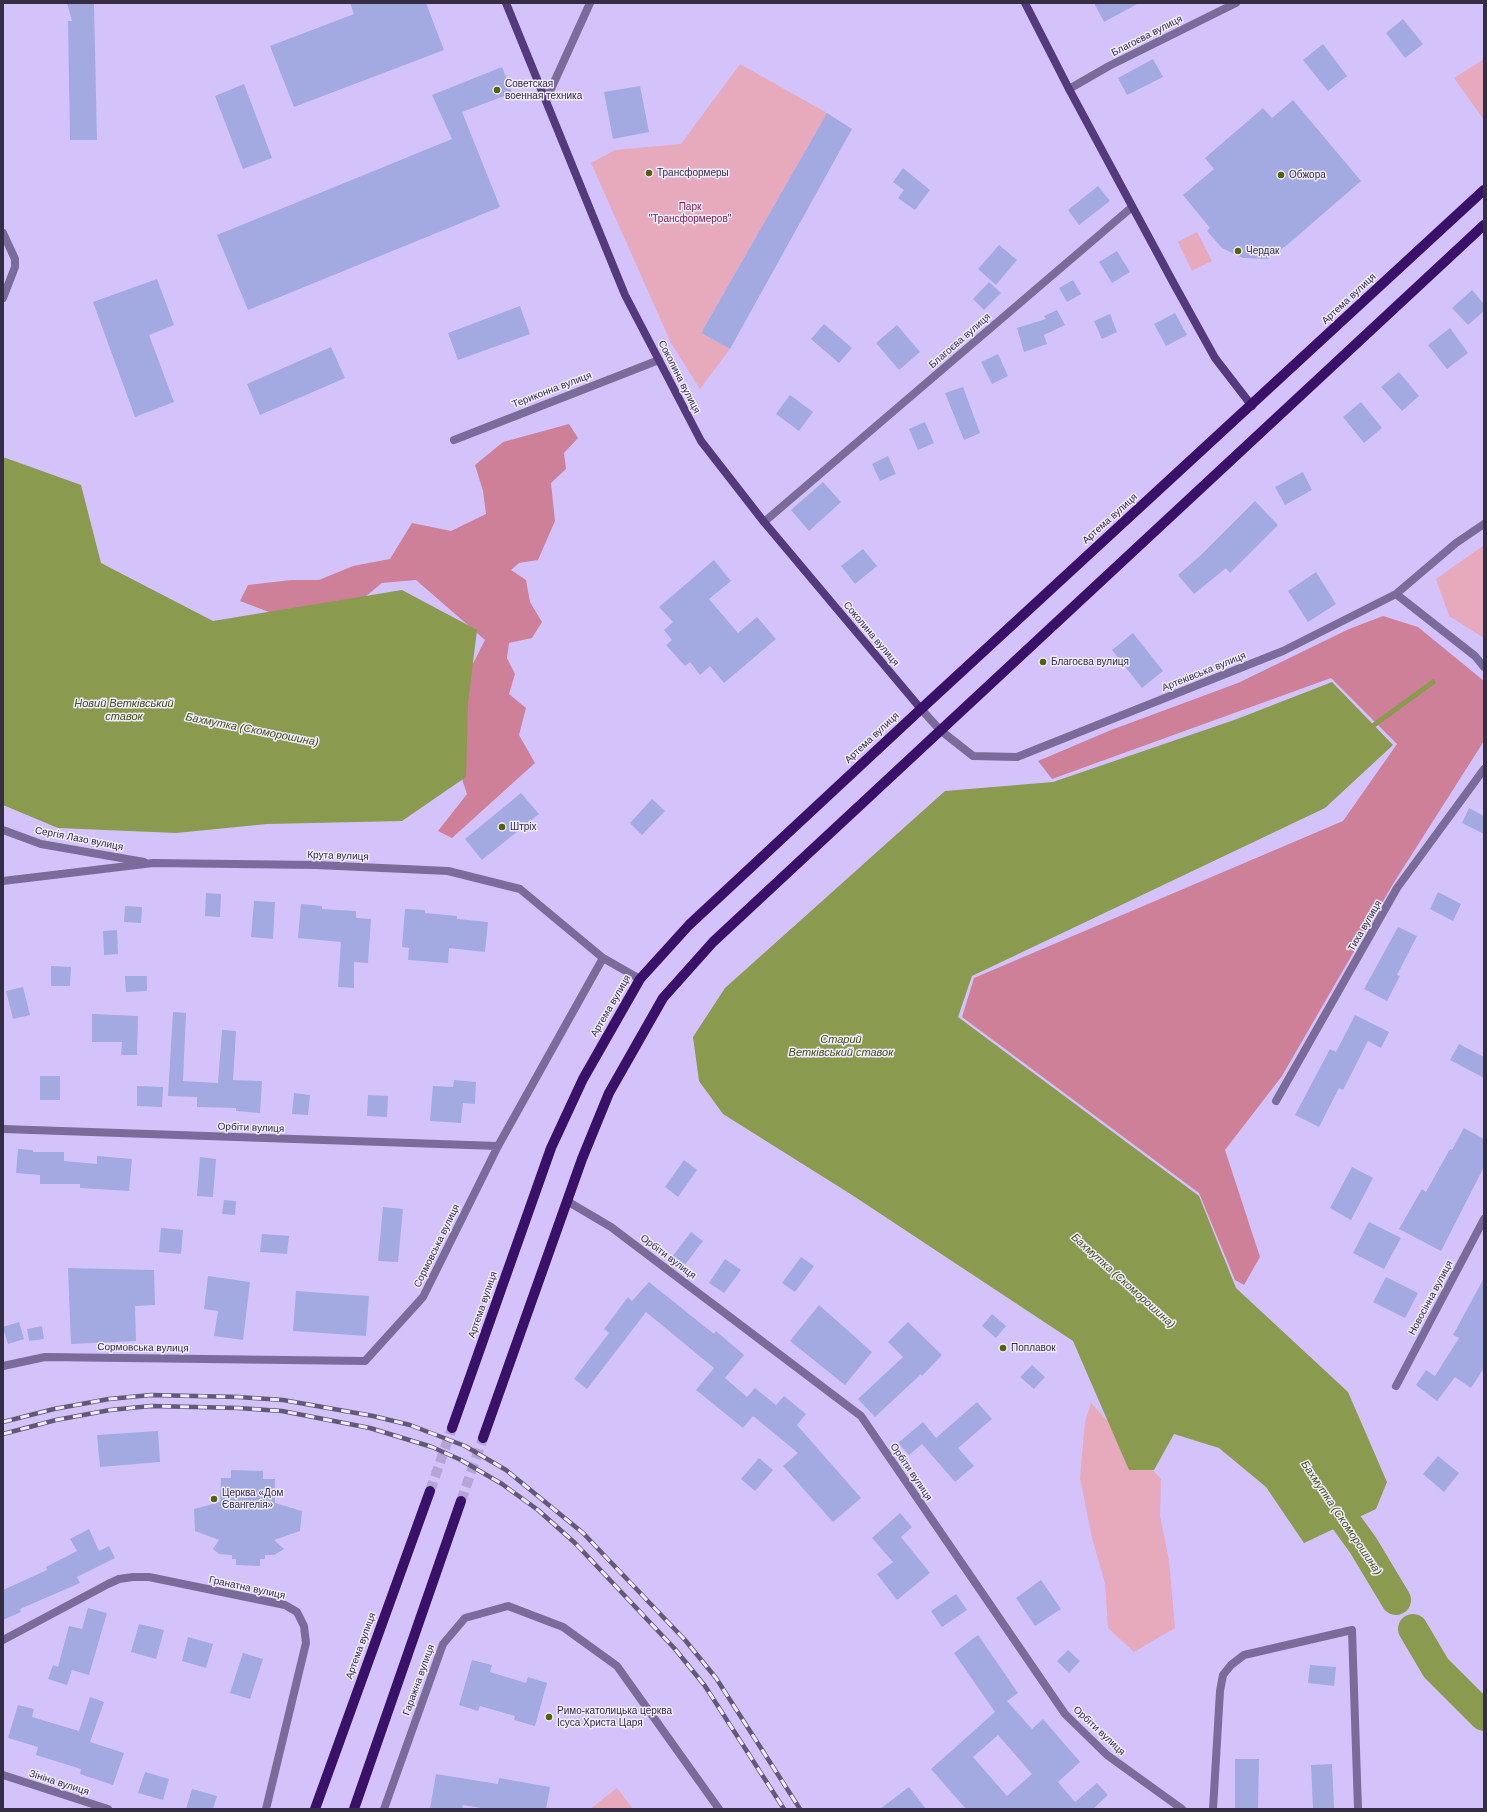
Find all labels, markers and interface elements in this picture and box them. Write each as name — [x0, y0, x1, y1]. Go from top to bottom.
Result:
street label: Благоєва вулиця — [1110, 13, 1184, 59]
place label: Советская военная техника — [505, 78, 582, 102]
marker: Советская военная техника — [492, 85, 502, 95]
place label: Трансформеры — [657, 167, 729, 179]
marker: Трансформеры — [644, 168, 654, 178]
place label: Обжора — [1289, 169, 1326, 181]
marker: Обжора — [1276, 170, 1286, 180]
park label: Парк "Трансформеров" — [649, 201, 731, 224]
place label: Чердак — [1246, 245, 1279, 257]
marker: Чердак — [1233, 246, 1243, 256]
street label: Артема вулиця — [1319, 271, 1379, 327]
street label: Благоєва вулиця — [927, 311, 993, 371]
street label: Соколина вулиця — [655, 338, 703, 416]
street label: Териконна вулиця — [511, 369, 593, 411]
street label: Артема вулиця — [1080, 491, 1140, 547]
street label: Соколина вулиця — [841, 599, 901, 669]
street label: Артеківська вулиця — [1160, 650, 1248, 694]
place label: Благоєва вулиця — [1051, 656, 1129, 668]
marker: Благоєва вулиця — [1038, 657, 1048, 667]
water label: Новий Ветківський ставок — [74, 697, 174, 723]
street label: Артема вулиця — [842, 710, 902, 766]
water label: Бахмутка (Скоморошина) — [184, 711, 320, 749]
place label: Штріх — [510, 821, 537, 833]
marker: Штріх — [497, 822, 507, 832]
street label: Сергія Лазо вулиця — [34, 825, 124, 853]
street label: Крута вулиця — [307, 849, 369, 863]
street label: Тиха вулиця — [1346, 898, 1384, 954]
street label: Артема вулиця — [588, 973, 634, 1039]
water label: Старий Ветківський ставок — [789, 1033, 893, 1059]
street label: Орбіти вулиця — [217, 1121, 285, 1135]
street label: Сормовська вулиця — [412, 1202, 462, 1290]
water label: Бахмутка (Скоморошина) — [1068, 1231, 1178, 1331]
street label: Орбіти вулиця — [638, 1232, 698, 1282]
street label: Новосінна вулиця — [1406, 1259, 1456, 1337]
street label: Артема вулиця — [466, 1270, 500, 1340]
street label: Сормовська вулиця — [97, 1341, 189, 1355]
place label: Поплавок — [1011, 1342, 1056, 1354]
marker: Поплавок — [998, 1343, 1008, 1353]
street label: Орбіти вулиця — [887, 1441, 935, 1503]
water label: Бахмутка (Скоморошина) — [1298, 1458, 1384, 1578]
place label: Церква «Дом Євангелія» — [222, 1487, 283, 1510]
marker: Церква «Дом Євангелія» — [209, 1494, 219, 1504]
street label: Гранатна вулиця — [208, 1574, 286, 1602]
street label: Артема вулиця — [343, 1611, 379, 1681]
street label: Гаражна вулиця — [401, 1643, 437, 1717]
street label: Орбіти вулиця — [1071, 1704, 1127, 1758]
place label: Римо-католицька церква Ісуса Христа Царя — [557, 1705, 672, 1728]
marker: Римо-католицька церква Ісуса Христа Царя — [544, 1712, 554, 1722]
street label: Зініна вулиця — [28, 1768, 90, 1798]

